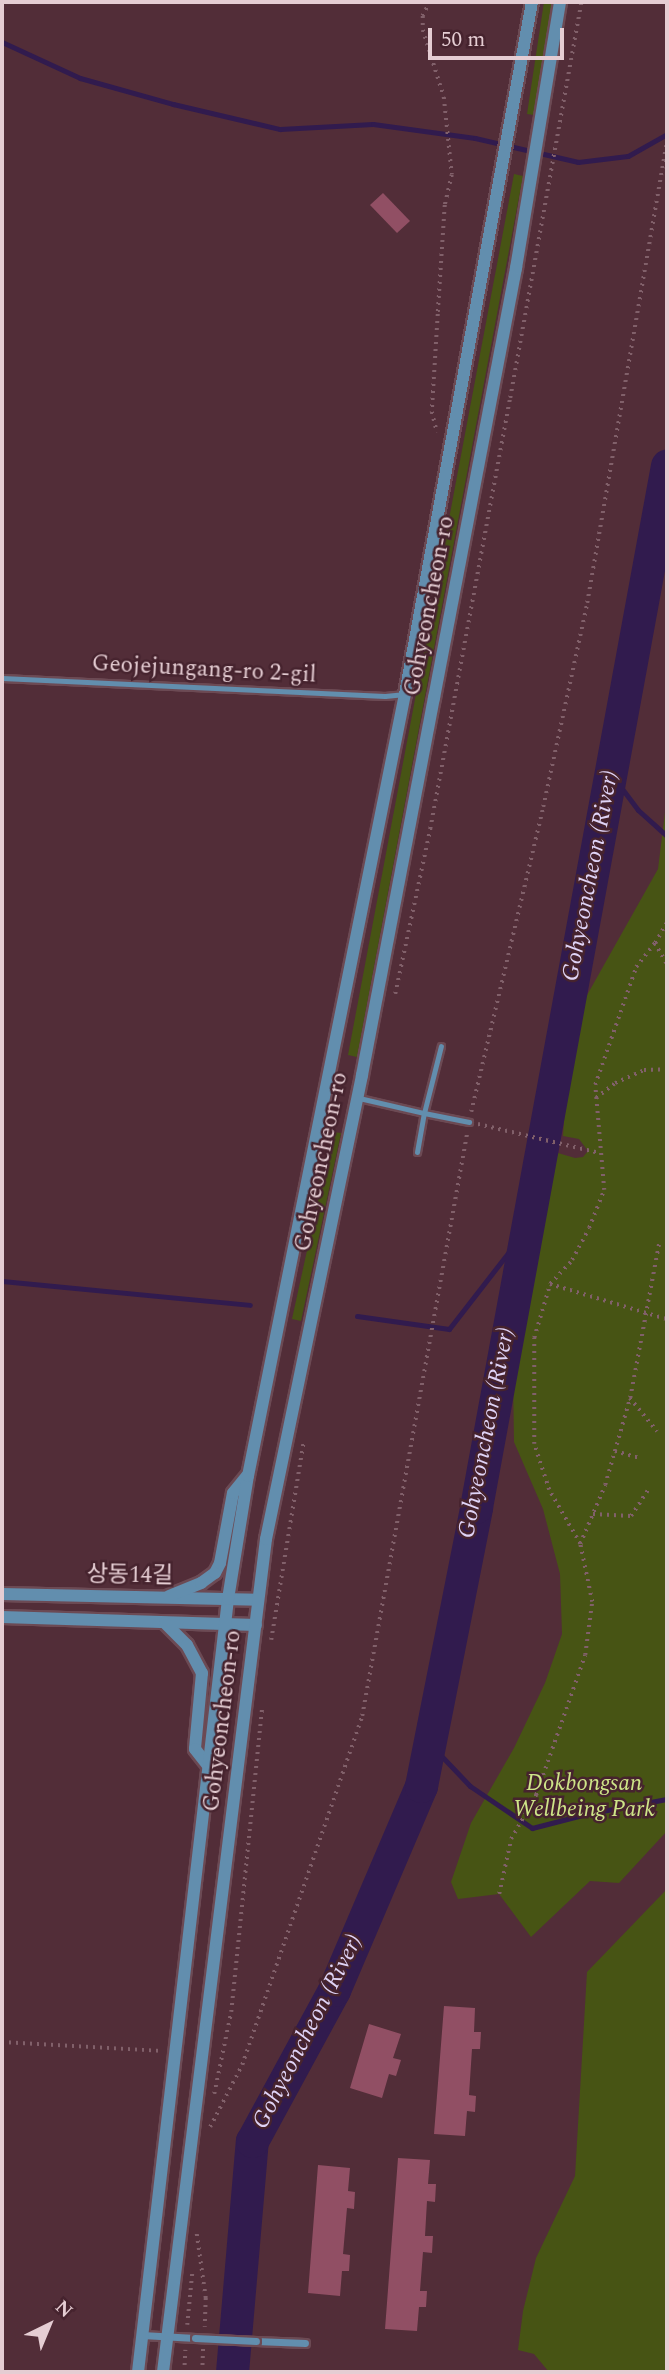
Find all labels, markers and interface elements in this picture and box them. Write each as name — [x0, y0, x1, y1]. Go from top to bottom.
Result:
scale bar — [431, 14, 568, 58]
text: 50 m — [441, 24, 485, 56]
street label: Gohyeoncheon-ro — [399, 514, 461, 698]
street label: Geojejungang-ro 2-gil — [91, 650, 317, 690]
water label: Gohyeoncheon (River) — [556, 768, 626, 984]
street label: Gohyeoncheon-ro — [290, 1070, 354, 1254]
water label: Gohyeoncheon (River) — [452, 1325, 522, 1541]
street label: 상동14길 — [87, 1561, 173, 1591]
street label: Gohyeoncheon-ro — [198, 1629, 248, 1813]
park label: Dokbongsan Wellbeing Park — [513, 1770, 655, 1824]
water label: Gohyeoncheon (River) — [247, 1930, 369, 2134]
north arrow — [14, 2290, 84, 2360]
text: N — [48, 2293, 79, 2325]

